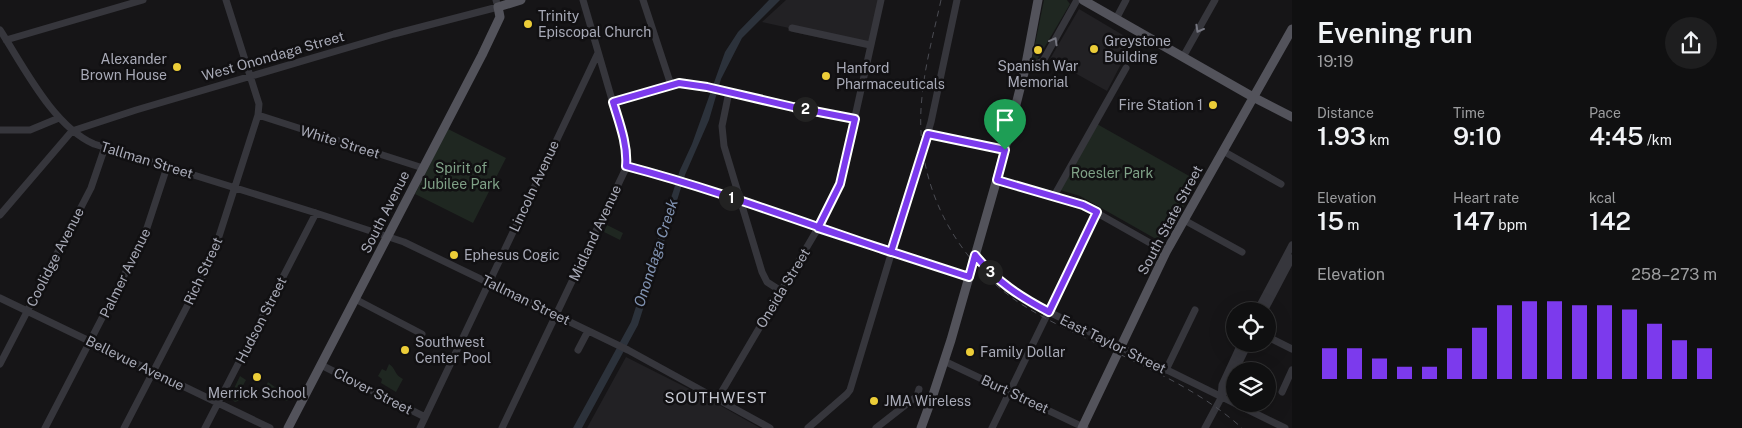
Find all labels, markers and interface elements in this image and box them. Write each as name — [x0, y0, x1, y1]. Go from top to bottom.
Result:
place label: Trinity Episcopal Church — [538, 8, 651, 40]
text: Evening run — [1317, 16, 1473, 49]
button: share — [1665, 17, 1717, 69]
marker: Trinity Episcopal Church — [522, 18, 534, 30]
one-way arrow — [1195, 23, 1205, 32]
street label: West Onondaga Street — [200, 28, 346, 84]
place label: Greystone Building — [1104, 33, 1171, 65]
one-way arrow — [1047, 38, 1057, 47]
marker: Greystone Building — [1088, 43, 1100, 55]
marker: Spanish War Memorial — [1032, 44, 1044, 56]
place label: Alexander Brown House — [80, 51, 167, 83]
text: 19:19 — [1317, 52, 1354, 71]
place label: Spanish War Memorial — [997, 58, 1079, 90]
place label: Hanford Pharmaceuticals — [836, 60, 945, 92]
marker: Alexander Brown House — [171, 61, 183, 73]
marker: Hanford Pharmaceuticals — [820, 70, 832, 82]
pin: 2 — [792, 96, 818, 122]
place label: Fire Station 1 — [1119, 97, 1203, 113]
pin — [984, 99, 1026, 150]
marker: Fire Station 1 — [1207, 99, 1219, 111]
text: 2 — [801, 101, 810, 117]
text: Distance — [1317, 105, 1374, 121]
text: Time — [1453, 105, 1485, 121]
text: Pace — [1589, 105, 1621, 121]
icon: arrive — [991, 106, 1019, 134]
text: 1.93 — [1317, 121, 1366, 151]
text: 9:10 — [1453, 121, 1502, 151]
text: 4:45 — [1589, 121, 1644, 151]
street label: White Street — [298, 122, 382, 162]
text: km — [1366, 132, 1389, 148]
text: /km — [1644, 132, 1672, 148]
street label: Tallman Street — [99, 138, 195, 182]
street label: Lincoln Avenue — [506, 138, 562, 234]
park label: Spirit of Jubilee Park — [422, 160, 500, 192]
street label: South State Street — [1134, 163, 1206, 277]
park label: Roesler Park — [1071, 165, 1153, 181]
street label: South Avenue — [357, 168, 413, 256]
street label: Midland Avenue — [566, 182, 624, 284]
pin: 1 — [718, 186, 744, 210]
text: 1 — [729, 190, 735, 206]
text: Elevation — [1317, 190, 1376, 206]
text: Heart rate — [1453, 190, 1519, 206]
text: kcal — [1589, 190, 1616, 206]
water label: Onondaga Creek — [630, 196, 681, 309]
street label: Coolidge Avenue — [23, 205, 87, 309]
text: 15 — [1317, 206, 1344, 236]
text: 147 — [1453, 206, 1495, 236]
text: 142 — [1589, 206, 1631, 236]
text: m — [1344, 217, 1359, 233]
text: bpm — [1495, 217, 1527, 233]
street label: Palmer Avenue — [96, 226, 154, 320]
street label: Rich Street — [180, 235, 226, 307]
street label: Oneida Street — [753, 245, 813, 331]
place label: Ephesus Cogic — [464, 247, 560, 263]
marker: Ephesus Cogic — [448, 249, 460, 261]
pin: 3 — [978, 260, 1002, 284]
text: 3 — [986, 264, 995, 280]
text: Elevation — [1317, 265, 1385, 284]
text: 258–273 m — [1631, 265, 1717, 284]
street label: Tallman Street — [480, 272, 572, 328]
street label: Hudson Street — [232, 274, 290, 366]
map controls — [1226, 302, 1276, 412]
button: locate — [1226, 302, 1276, 352]
street label: East Taylor Street — [1057, 311, 1169, 377]
street label: Bellevue Avenue — [83, 332, 187, 394]
place label: Southwest Center Pool — [415, 334, 491, 366]
marker: Southwest Center Pool — [399, 344, 411, 356]
place label: Family Dollar — [980, 344, 1065, 360]
marker: Family Dollar — [964, 346, 976, 358]
button: layers — [1226, 362, 1276, 412]
street label: Clover Street — [331, 364, 415, 418]
marker: Merrick School — [251, 371, 263, 383]
street label: Burt Street — [979, 371, 1051, 417]
place label: Merrick School — [208, 385, 306, 401]
district label: SOUTHWEST — [665, 389, 767, 406]
place label: JMA Wireless — [884, 393, 971, 409]
marker: JMA Wireless — [868, 395, 880, 407]

